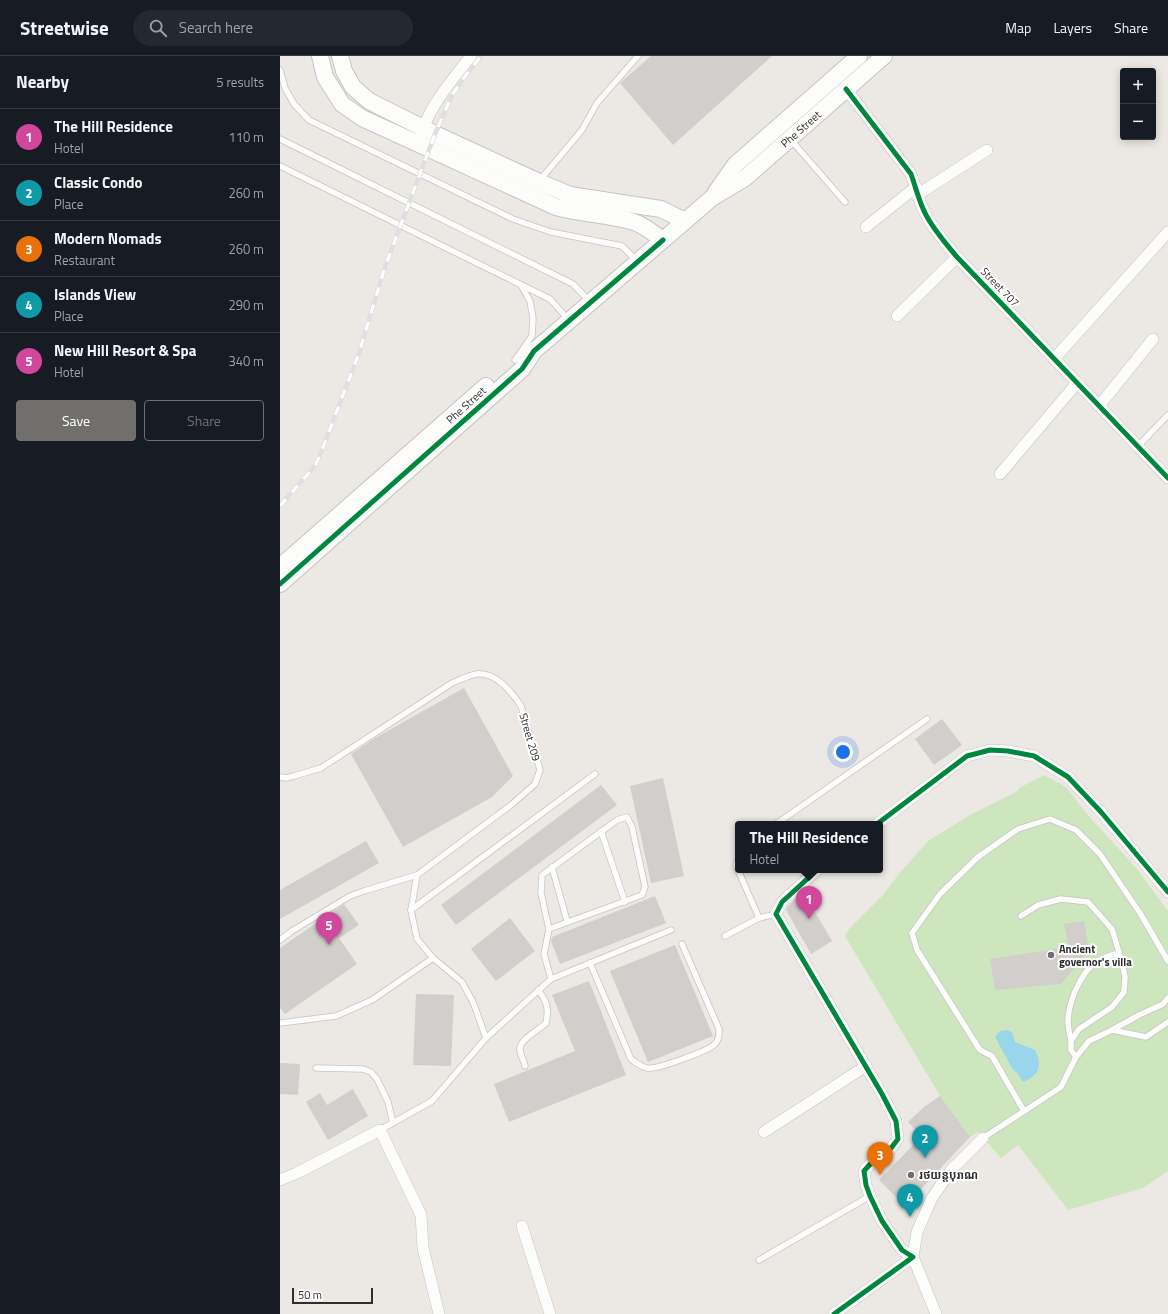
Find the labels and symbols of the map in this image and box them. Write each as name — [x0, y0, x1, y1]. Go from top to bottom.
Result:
street label: Phe Street — [777, 107, 825, 151]
street label: Street 707 — [977, 264, 1023, 310]
street label: Phe Street — [443, 383, 490, 427]
street label: Street 209 — [516, 711, 544, 763]
your location — [833, 742, 853, 762]
pin: 1 — [796, 886, 822, 919]
pin: 5 — [316, 912, 342, 945]
place label: Ancient governor's villa — [1059, 941, 1132, 970]
marker: Ancient governor's villa — [1046, 950, 1056, 960]
pin: 2 — [912, 1125, 938, 1158]
pin: 3 — [867, 1142, 893, 1175]
place label: រថយន្តបុរាណ — [919, 1167, 978, 1183]
marker: រថយន្តបុរាណ — [906, 1170, 916, 1180]
pin: 4 — [897, 1184, 923, 1217]
scale bar — [292, 1286, 373, 1305]

